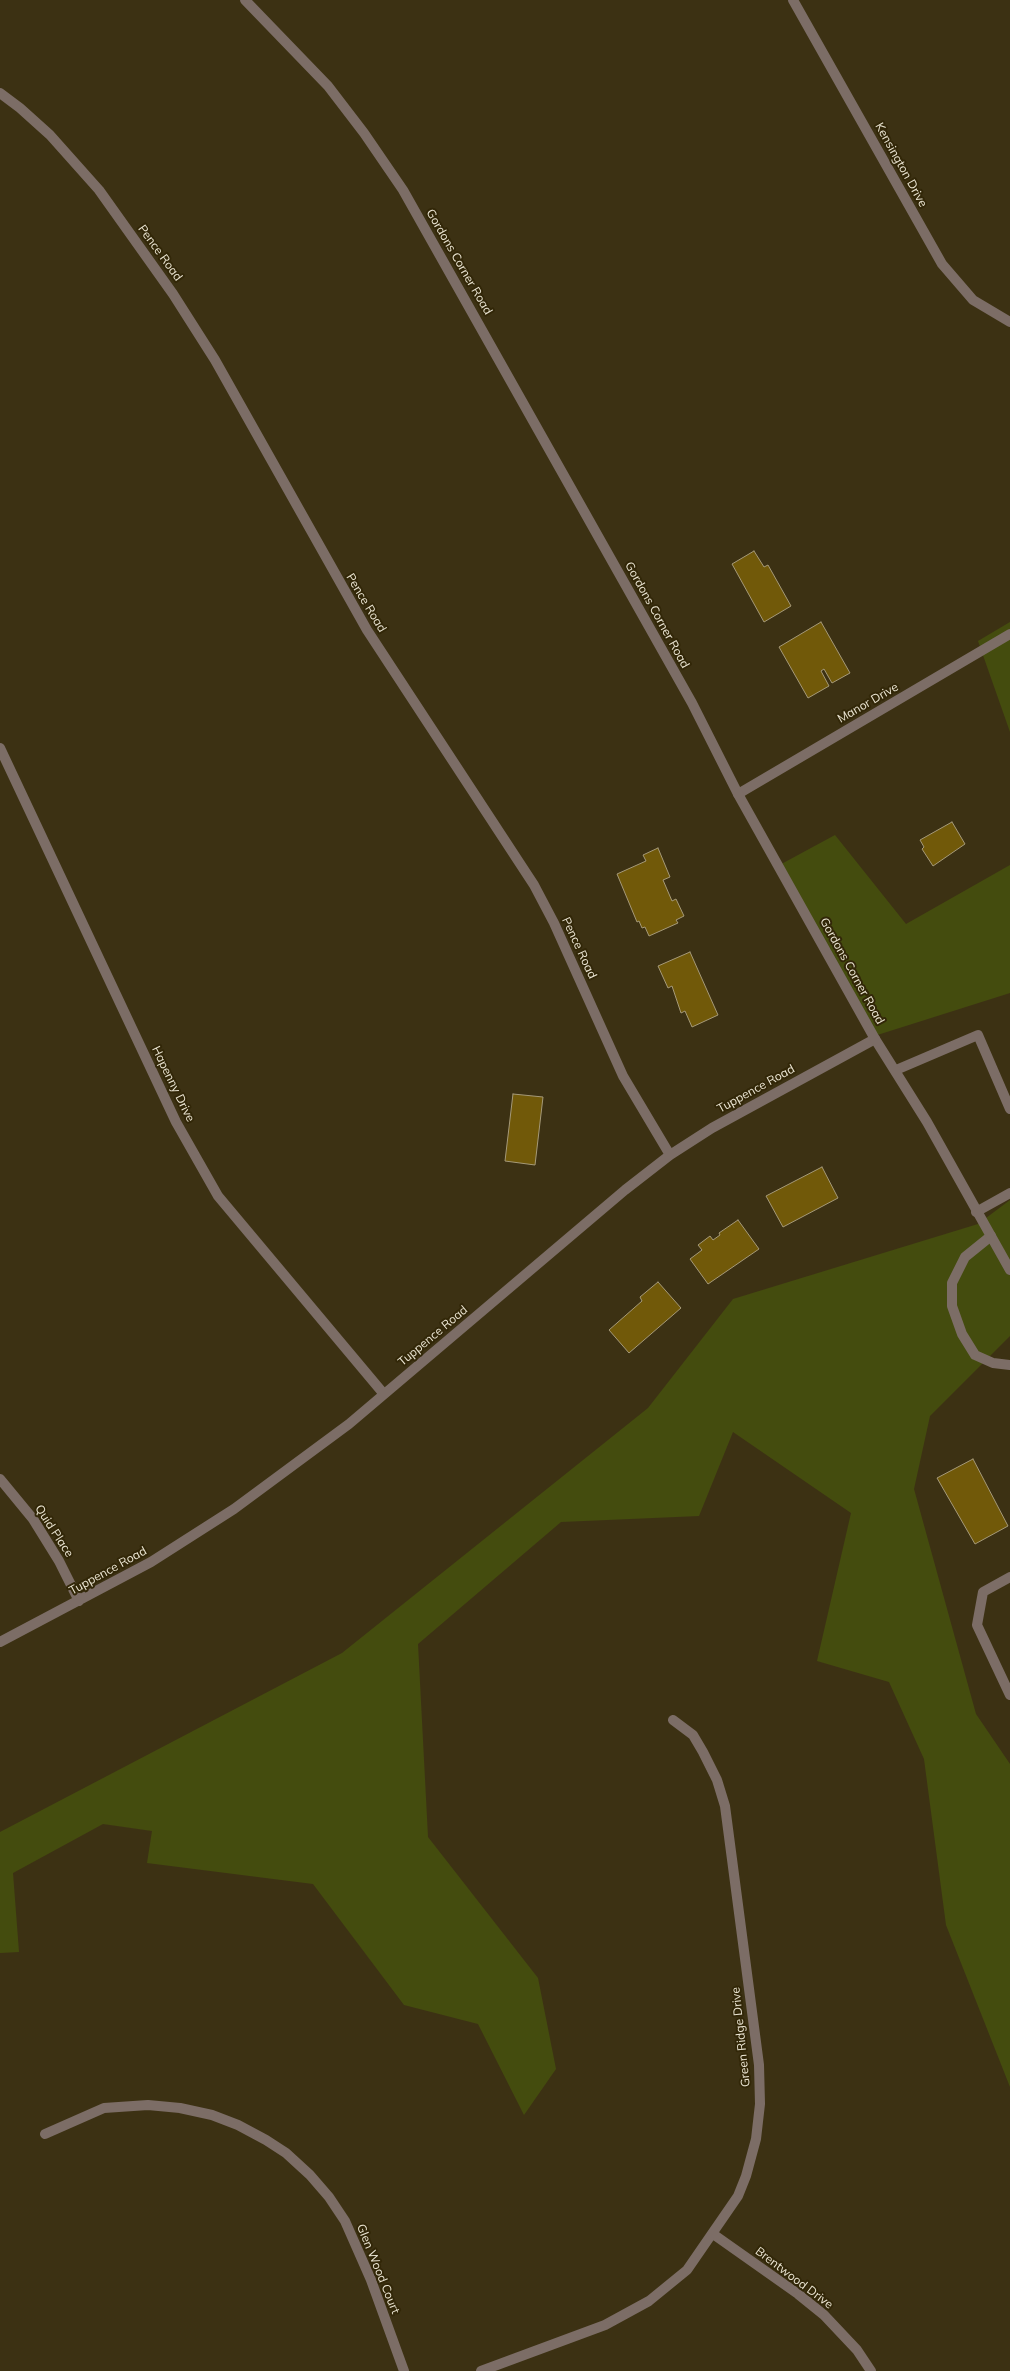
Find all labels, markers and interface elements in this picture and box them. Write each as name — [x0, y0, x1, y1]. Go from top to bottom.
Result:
street label: Kensington Drive — [872, 120, 930, 210]
street label: Gordons Corner Road — [423, 207, 495, 317]
street label: Pence Road — [135, 222, 185, 284]
street label: Gordons Corner Road — [622, 559, 692, 671]
street label: Pence Road — [343, 571, 389, 635]
street label: Manor Drive — [835, 680, 901, 726]
street label: Pence Road — [559, 915, 599, 981]
street label: Gordons Corner Road — [817, 915, 887, 1027]
street label: Hapenny Drive — [148, 1044, 198, 1124]
street label: Tuppence Road — [715, 1062, 797, 1116]
street label: Tuppence Road — [395, 1303, 471, 1369]
street label: Quid Place — [32, 1502, 76, 1560]
street label: Tuppence Road — [67, 1544, 149, 1598]
street label: Green Ridge Drive — [729, 1986, 753, 2088]
street label: Glen Wood Court — [353, 2222, 403, 2316]
street label: Brentwood Drive — [752, 2244, 836, 2312]

